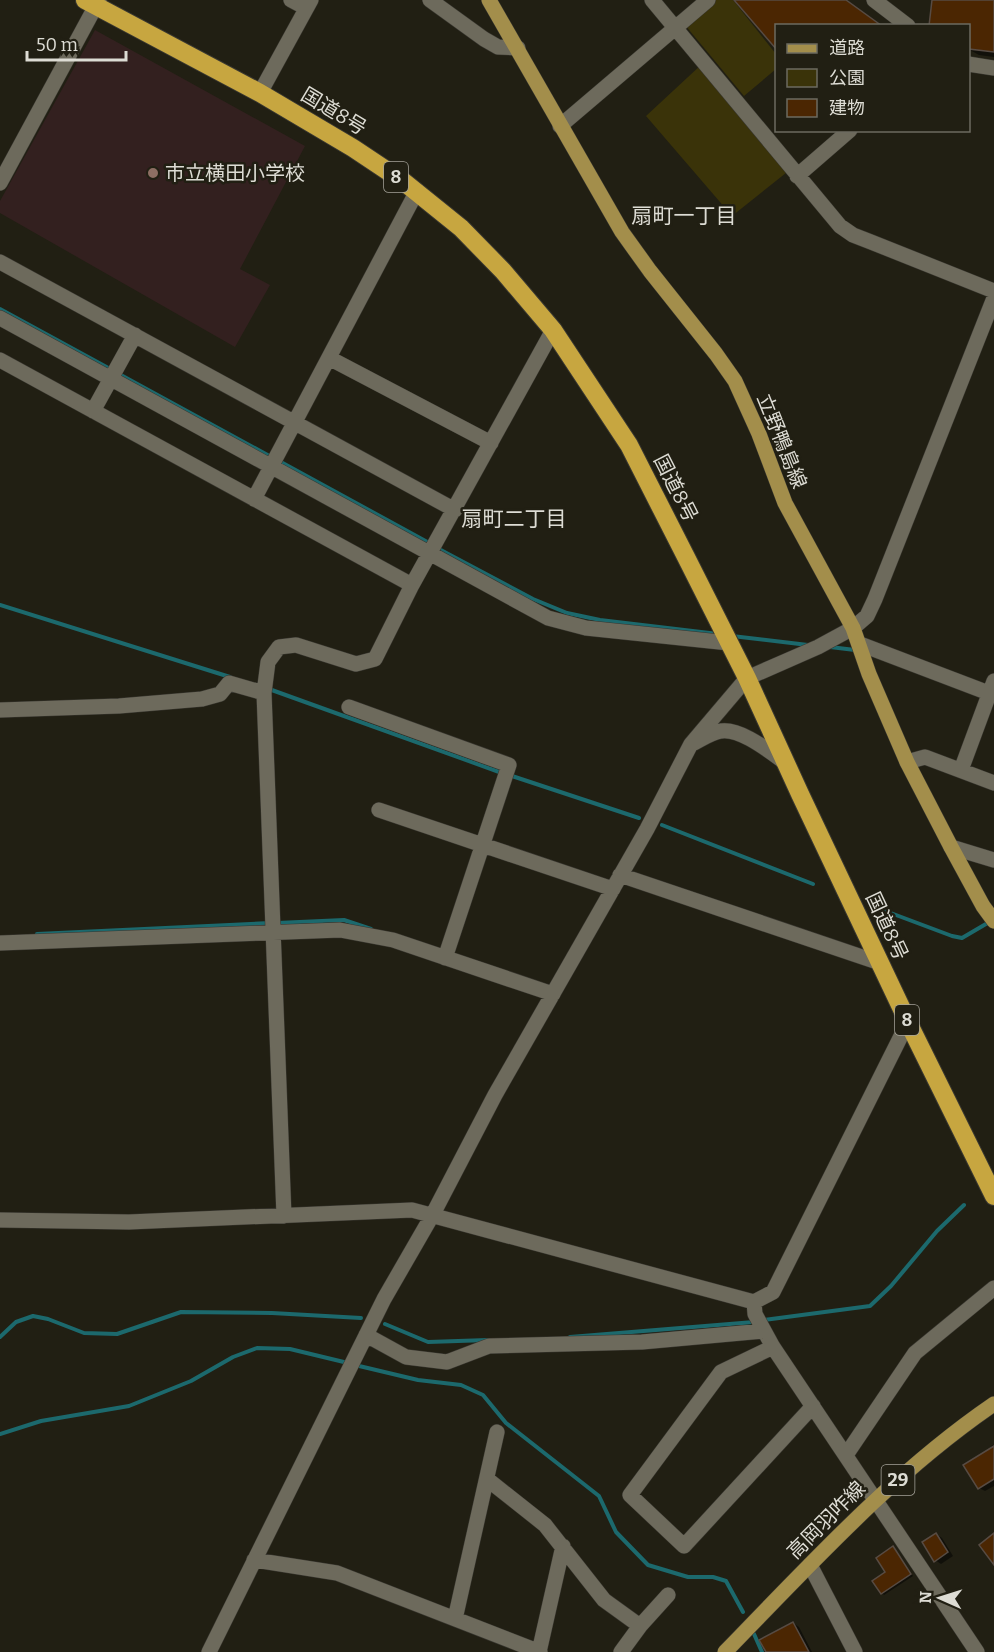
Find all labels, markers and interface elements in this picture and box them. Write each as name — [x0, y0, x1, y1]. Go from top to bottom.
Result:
scale bar — [27, 24, 126, 62]
legend — [775, 24, 970, 132]
text: 50 m — [36, 34, 78, 56]
text: 道路 — [829, 37, 865, 59]
text: 公園 — [829, 67, 865, 89]
street label: 国道8号 — [297, 82, 371, 140]
text: 建物 — [829, 97, 865, 119]
place label: 市立横田小学校 — [165, 161, 305, 185]
road number: 8 — [384, 162, 408, 192]
marker: 市立横田小学校 — [146, 166, 160, 180]
district label: 扇町一丁目 — [632, 203, 737, 229]
street label: 立野鴨島線 — [752, 390, 812, 492]
street label: 国道8号 — [649, 450, 703, 526]
district label: 扇町二丁目 — [462, 506, 567, 532]
street label: 国道8号 — [861, 888, 913, 964]
road number: 8 — [895, 1005, 919, 1035]
road number: 29 — [882, 1465, 914, 1495]
street label: 高岡羽咋線 — [782, 1476, 870, 1564]
north arrow — [910, 1568, 970, 1628]
text: N — [916, 1591, 935, 1604]

